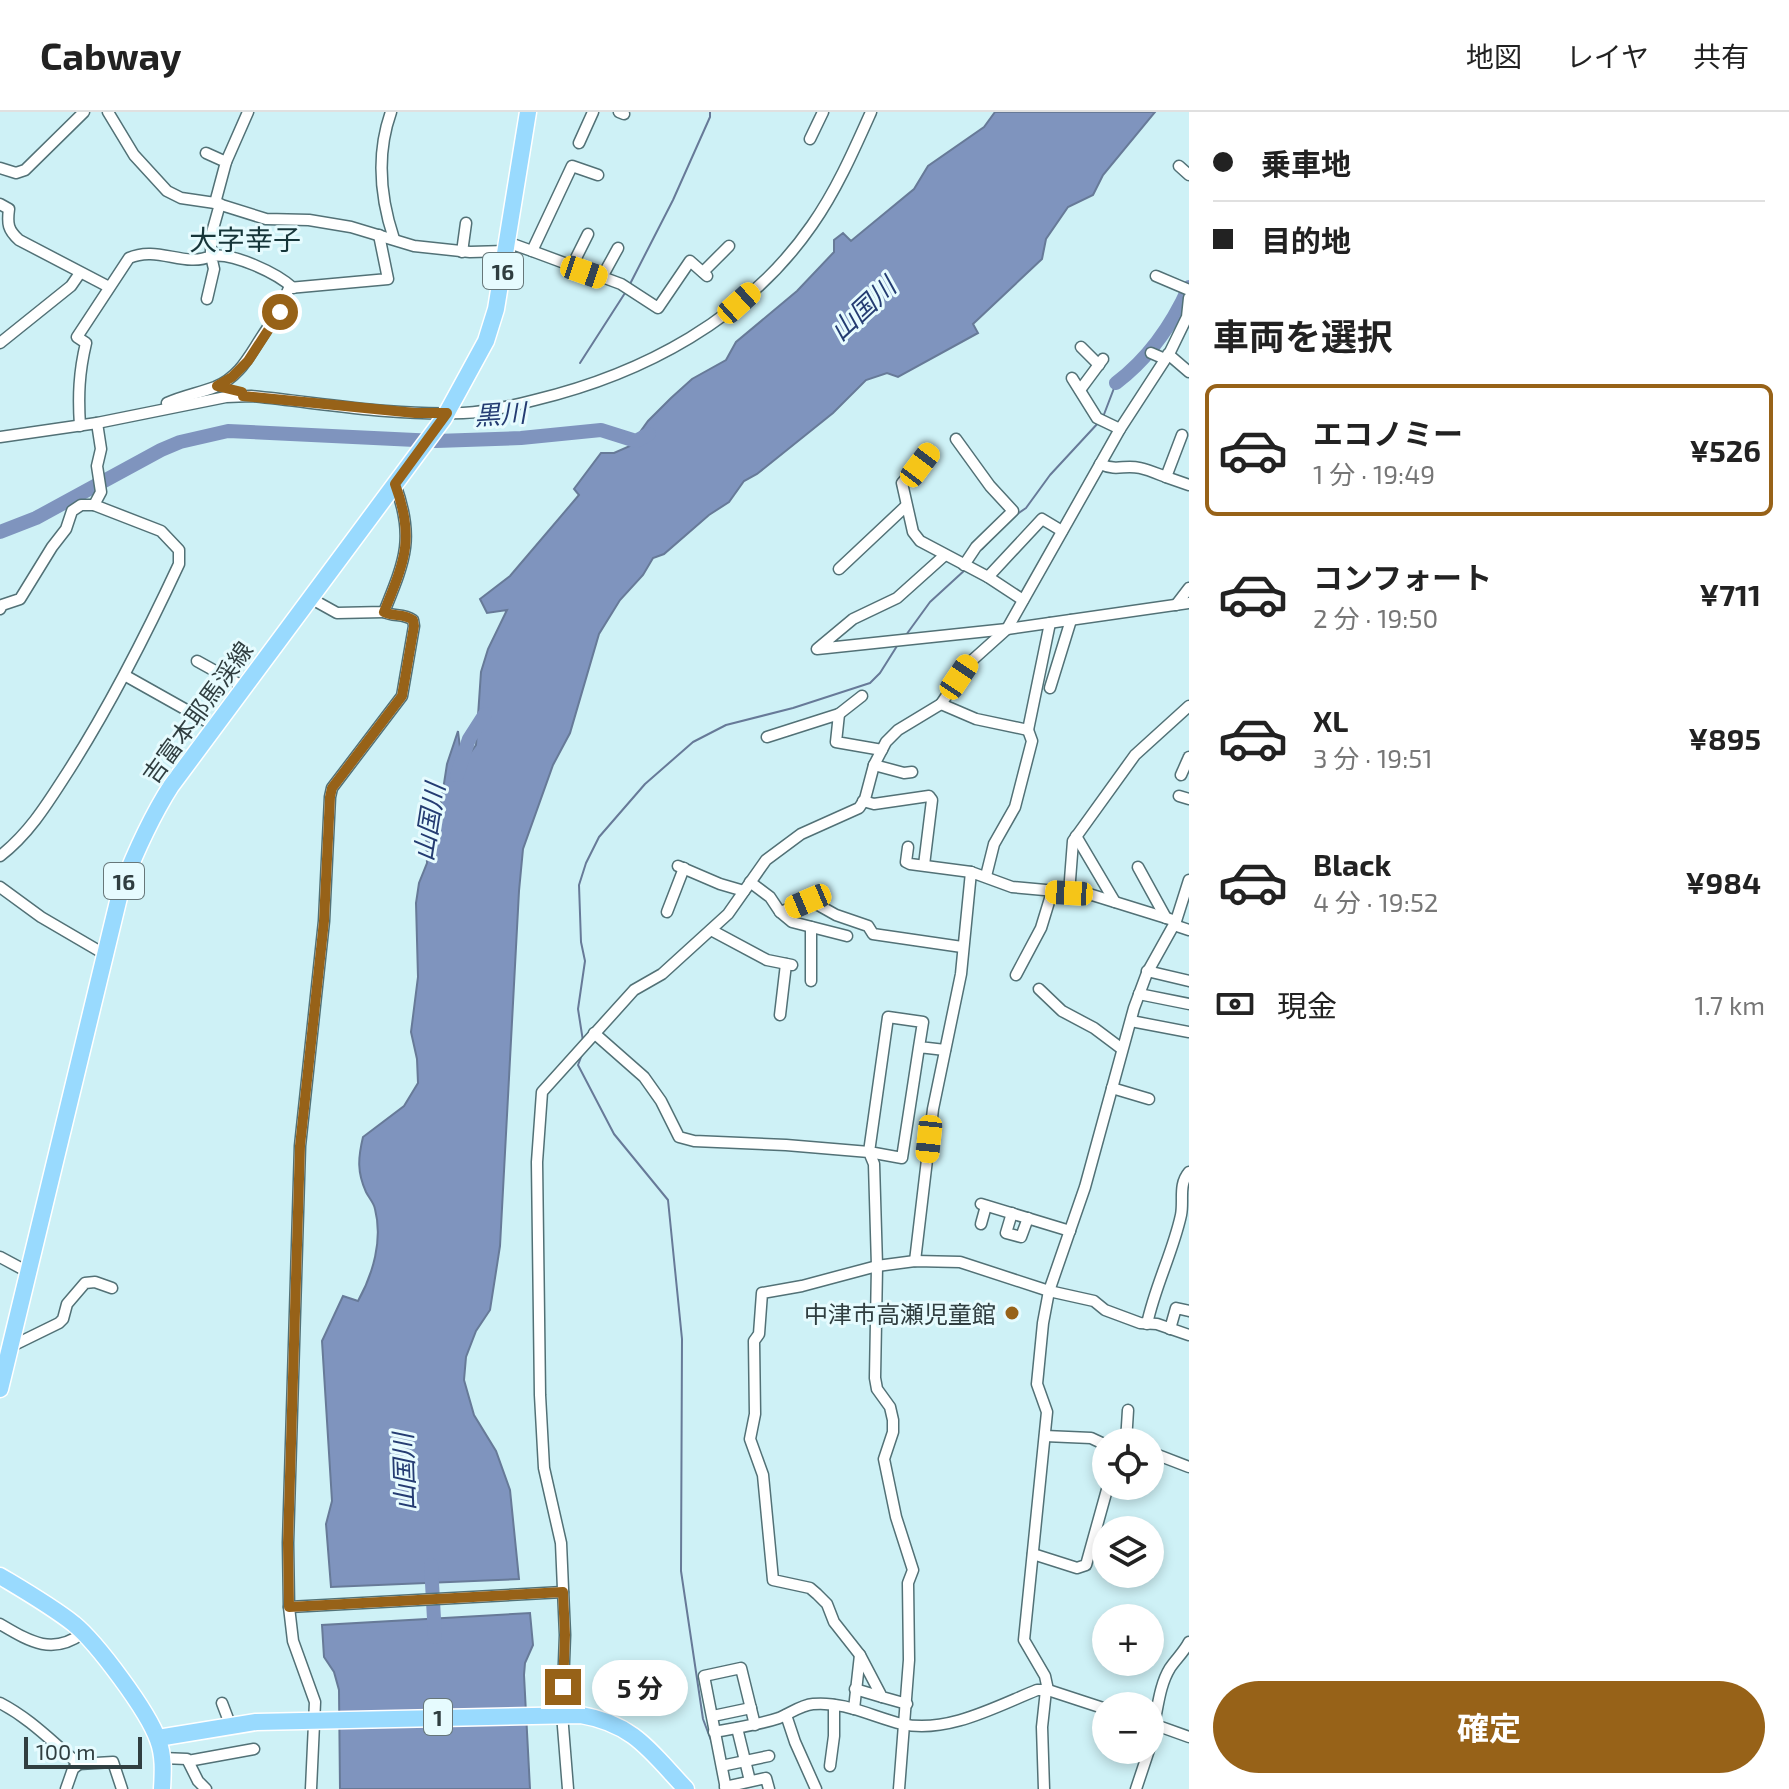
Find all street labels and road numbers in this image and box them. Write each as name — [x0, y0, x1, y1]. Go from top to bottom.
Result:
road number: 16 — [483, 253, 523, 289]
street label: 吉富本耶馬渓線 — [136, 636, 258, 788]
road number: 16 — [104, 863, 144, 899]
road number: 1 — [424, 1699, 452, 1735]

